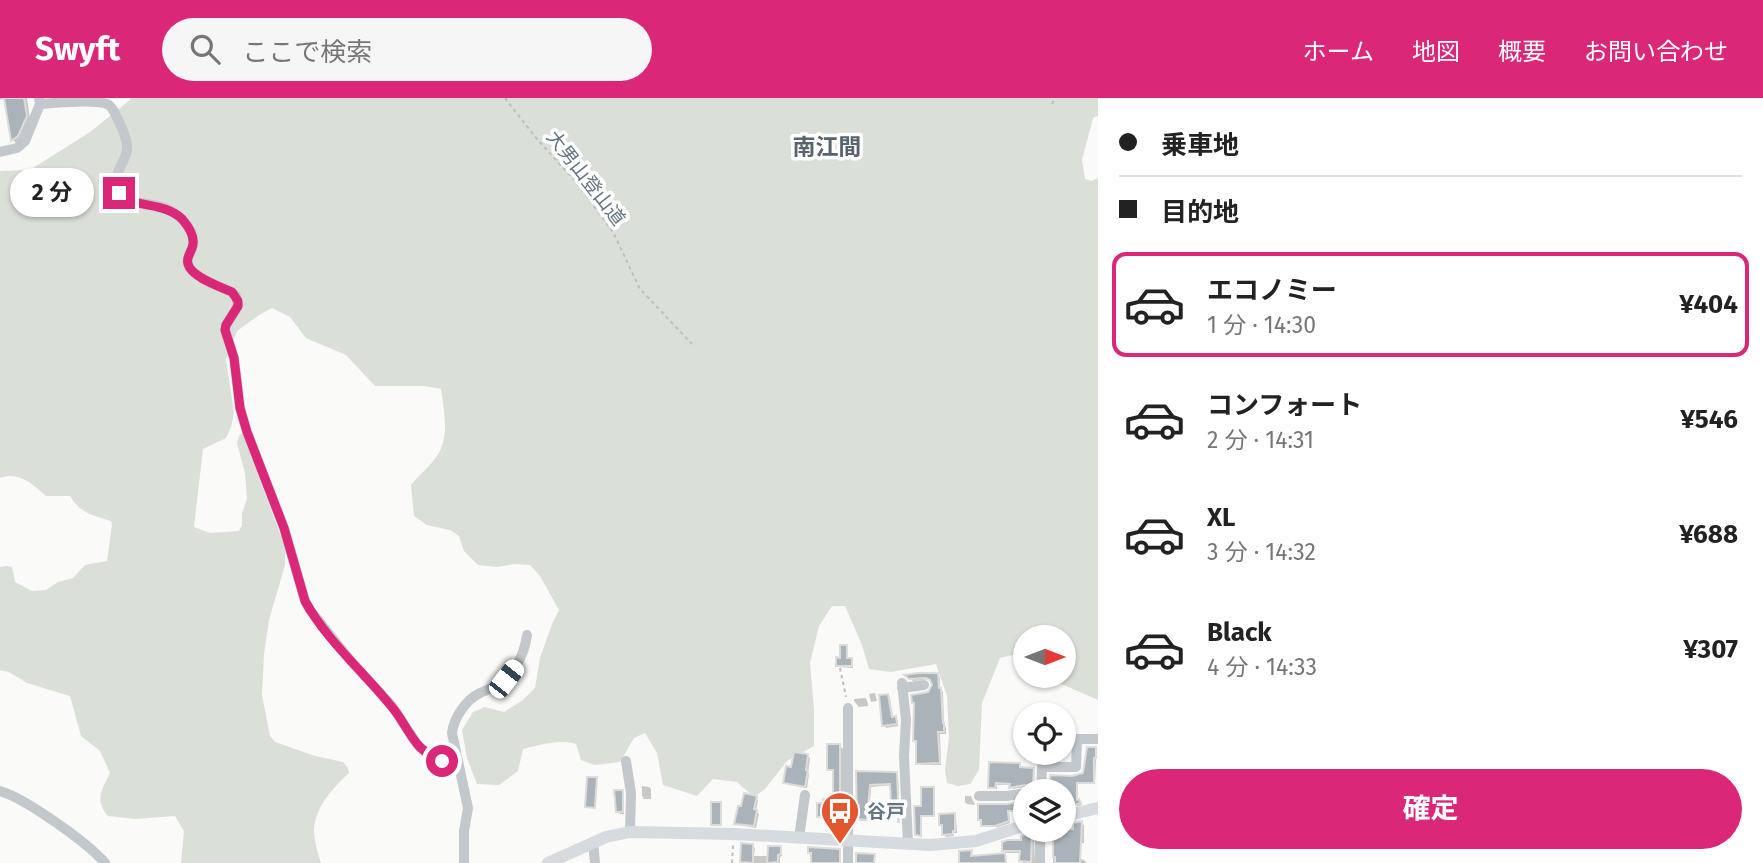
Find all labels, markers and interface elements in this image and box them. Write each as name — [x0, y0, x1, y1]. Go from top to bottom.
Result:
search box — [162, 18, 652, 81]
text: Swyft — [35, 29, 120, 69]
icon: search — [186, 30, 224, 68]
text: ここで検索 — [242, 37, 372, 68]
text: ホーム — [1303, 38, 1374, 66]
text: 地図 — [1412, 38, 1460, 66]
text: 概要 — [1498, 38, 1546, 66]
text: お問い合わせ — [1584, 38, 1728, 66]
street label: 大男山登山道 — [542, 126, 630, 230]
text: 乗車地 — [1161, 130, 1239, 161]
district label: 南江間 — [793, 133, 862, 161]
callout: 2 分 — [10, 168, 94, 217]
route end — [103, 177, 135, 209]
text: 2 分 — [32, 178, 72, 206]
text: 目的地 — [1161, 197, 1239, 228]
icon: car — [1123, 273, 1186, 336]
text: エコノミー — [1207, 275, 1337, 306]
text: ¥404 — [1679, 289, 1738, 320]
text: 1 分 · 14:30 — [1207, 311, 1316, 339]
icon: car — [1123, 388, 1186, 451]
text: コンフォート — [1207, 390, 1362, 421]
text: ¥546 — [1680, 404, 1738, 435]
text: 2 分 · 14:31 — [1207, 426, 1314, 454]
text: XL — [1207, 502, 1235, 533]
icon: car — [1123, 503, 1186, 566]
text: ¥688 — [1679, 519, 1738, 550]
text: 3 分 · 14:32 — [1207, 538, 1316, 566]
text: Black — [1207, 617, 1272, 648]
icon: car — [1123, 618, 1186, 681]
north arrow — [1013, 625, 1076, 688]
map controls — [1013, 625, 1076, 842]
text: ¥307 — [1683, 634, 1738, 665]
text: 4 分 · 14:33 — [1207, 653, 1317, 681]
car — [485, 656, 528, 702]
button: locate — [1013, 702, 1076, 765]
route start — [426, 745, 458, 777]
button: 確定 — [1119, 769, 1742, 849]
button: layers — [1013, 779, 1076, 842]
bus stop icon: 谷戸 — [819, 790, 861, 845]
place label: 谷戸 — [867, 800, 905, 823]

